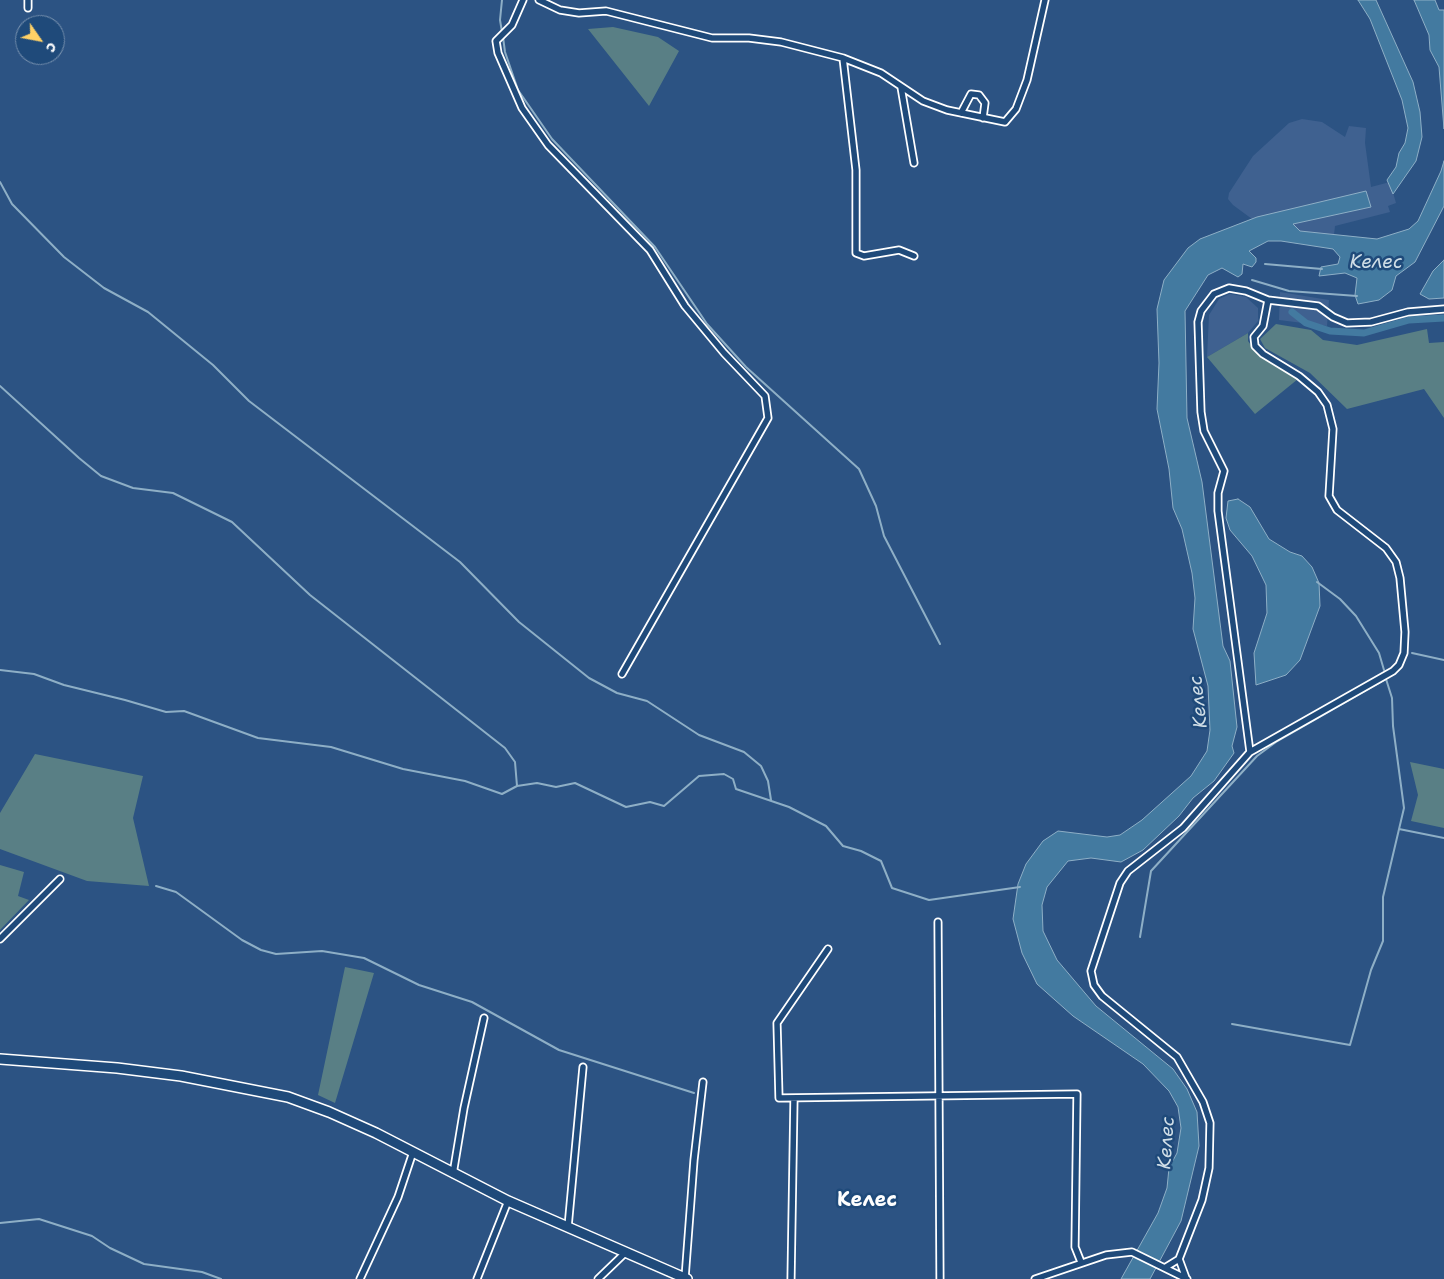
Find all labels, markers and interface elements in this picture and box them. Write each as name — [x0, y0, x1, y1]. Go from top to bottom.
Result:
north arrow — [15, 15, 65, 65]
text: С — [42, 39, 62, 56]
water label: Келес — [1349, 252, 1403, 274]
water label: Келес — [1185, 674, 1213, 730]
water label: Келес — [1154, 1116, 1180, 1170]
district label: Келес — [837, 1189, 897, 1213]

